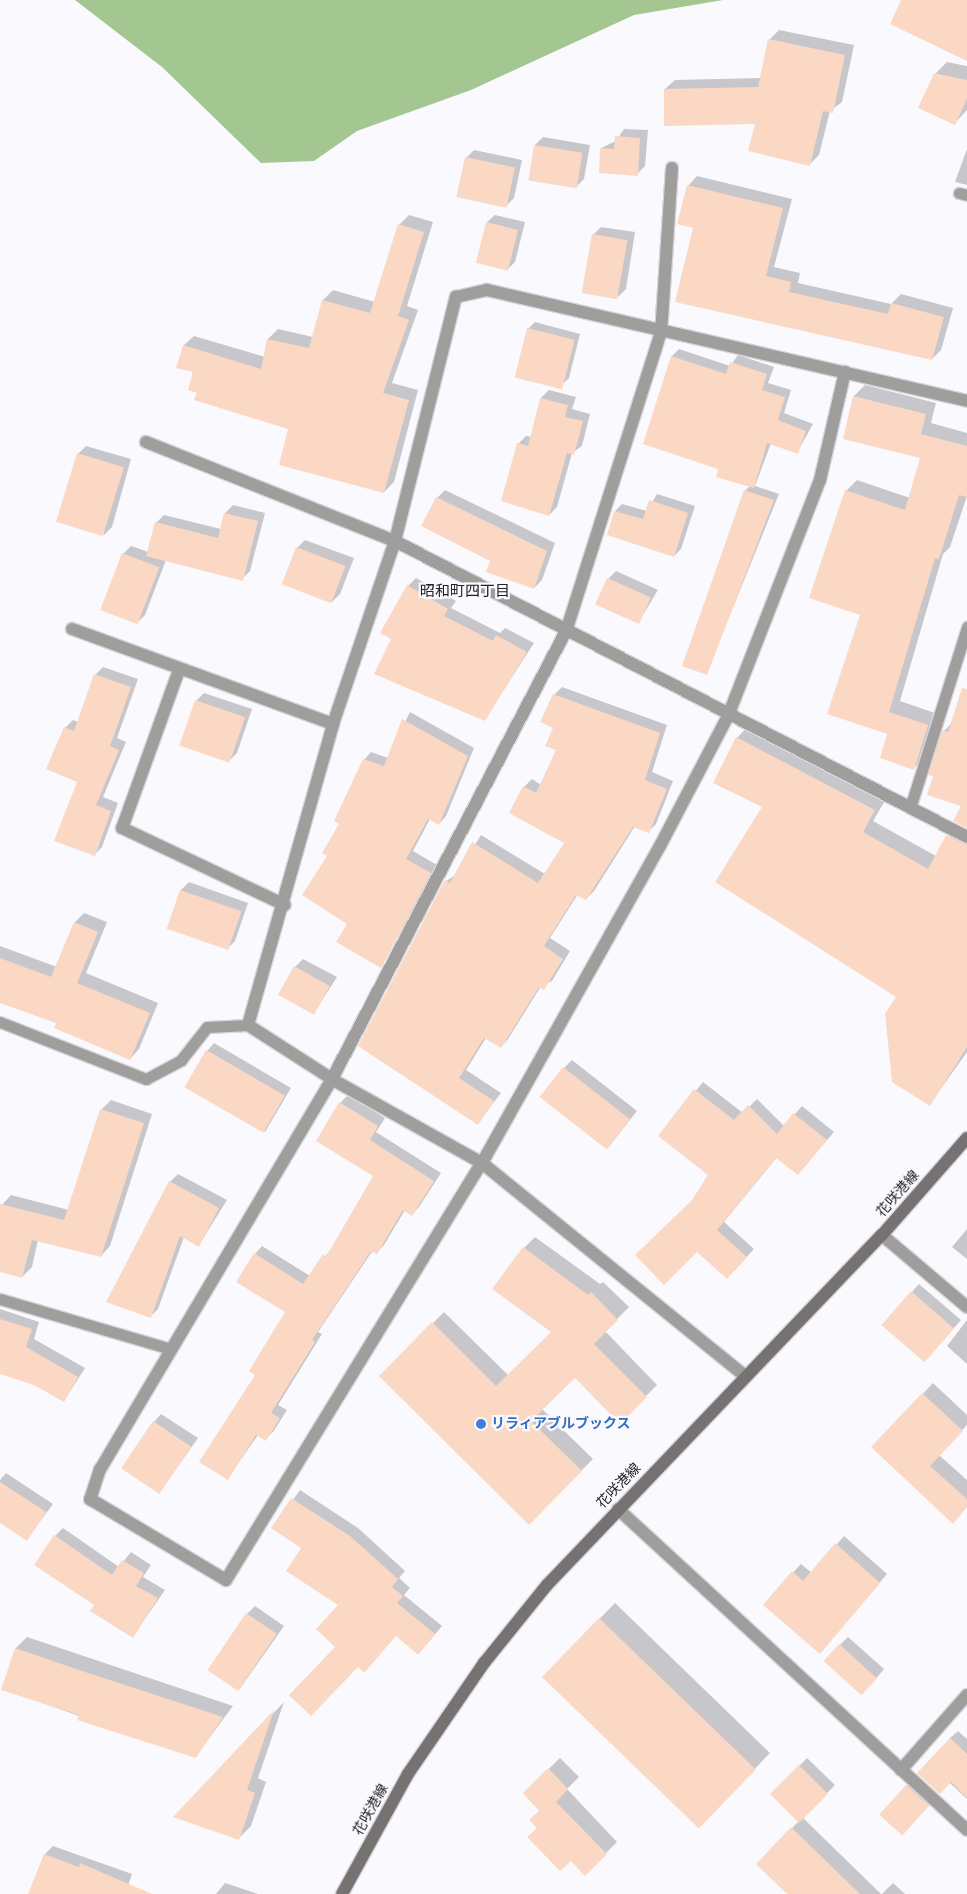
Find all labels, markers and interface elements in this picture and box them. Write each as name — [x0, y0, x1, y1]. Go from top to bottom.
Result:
district label: 昭和町四丁目 — [420, 583, 510, 601]
street label: 花咲港線 — [873, 1167, 923, 1221]
place label: リラィアブルブックス — [491, 1416, 631, 1432]
marker: リラィアブルブックス — [475, 1418, 487, 1430]
street label: 花咲港線 — [594, 1460, 644, 1512]
street label: 花咲港線 — [350, 1781, 392, 1839]

